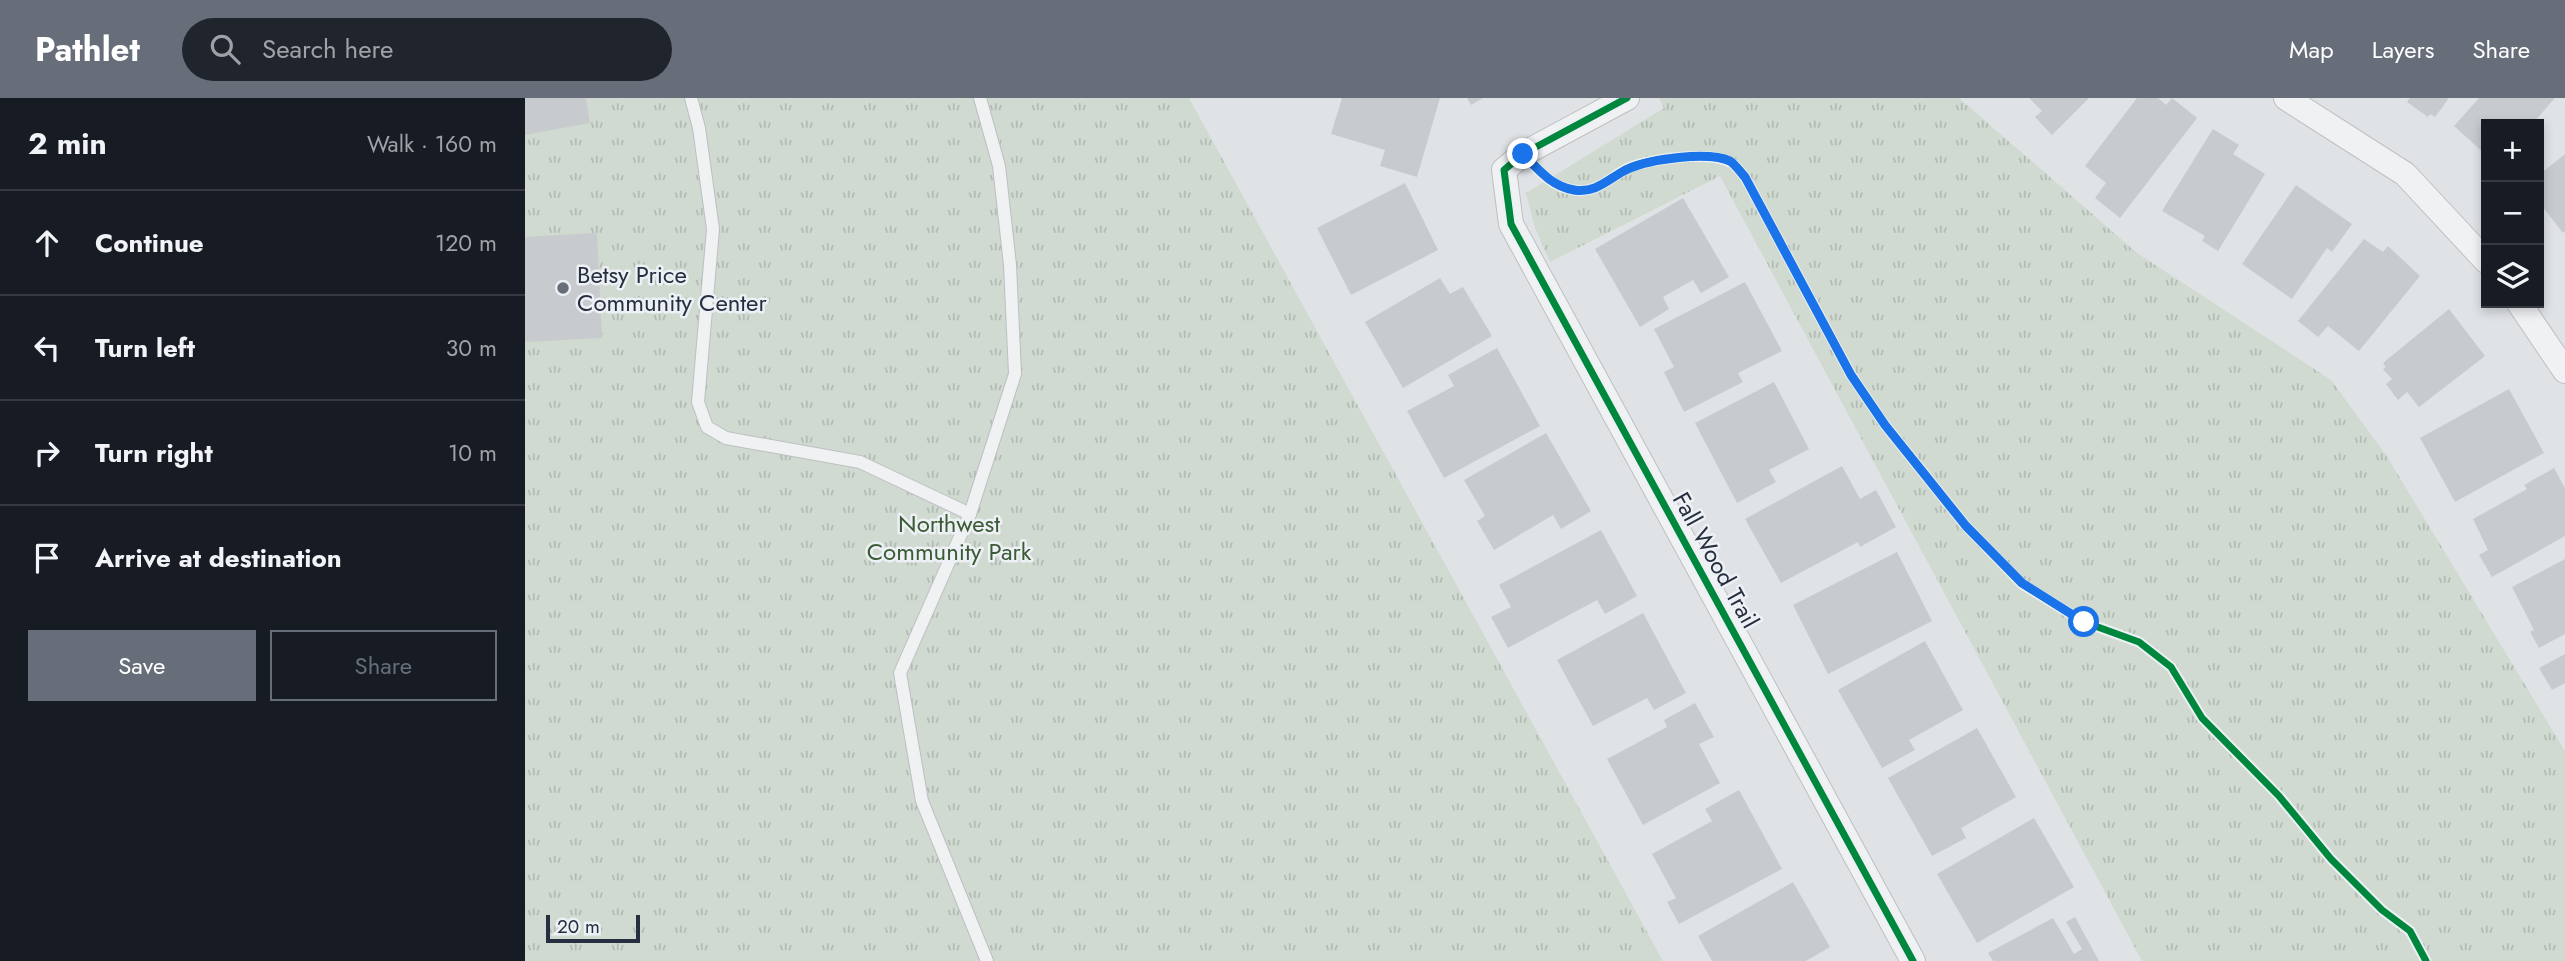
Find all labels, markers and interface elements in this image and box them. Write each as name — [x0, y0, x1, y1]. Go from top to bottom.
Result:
search box — [182, 18, 672, 81]
text: Pathlet — [35, 26, 140, 73]
icon: search — [206, 30, 244, 68]
text: Search here — [262, 30, 393, 68]
text: Map — [2289, 32, 2334, 67]
text: Layers — [2372, 32, 2434, 67]
text: Share — [2472, 32, 2530, 67]
map controls — [2481, 119, 2544, 308]
button: + — [2481, 119, 2544, 182]
text: 2 min — [28, 122, 107, 165]
text: Walk · 160 m — [367, 127, 497, 161]
route end — [1507, 138, 1538, 169]
button: − — [2481, 182, 2544, 245]
icon: ahead — [28, 224, 66, 262]
text: Continue — [95, 224, 204, 262]
text: 120 m — [435, 226, 497, 260]
button: layers — [2481, 245, 2544, 308]
place label: Betsy Price Community Center — [577, 257, 767, 320]
marker: Betsy Price Community Center — [555, 280, 571, 296]
icon: left — [28, 329, 66, 367]
text: Turn left — [95, 329, 195, 367]
text: 30 m — [446, 331, 497, 365]
icon: right — [28, 434, 66, 472]
text: Turn right — [95, 434, 213, 472]
text: 10 m — [448, 436, 497, 470]
street label: Fall Wood Trail — [1664, 486, 1768, 634]
park label: Northwest Community Park — [867, 506, 1032, 569]
icon: arrive — [28, 539, 66, 577]
text: Arrive at destination — [95, 539, 342, 577]
route start — [2068, 606, 2099, 637]
button: Save — [28, 630, 256, 701]
button: Share — [270, 630, 497, 701]
scale bar — [546, 912, 641, 944]
text: 20 m — [557, 913, 600, 940]

